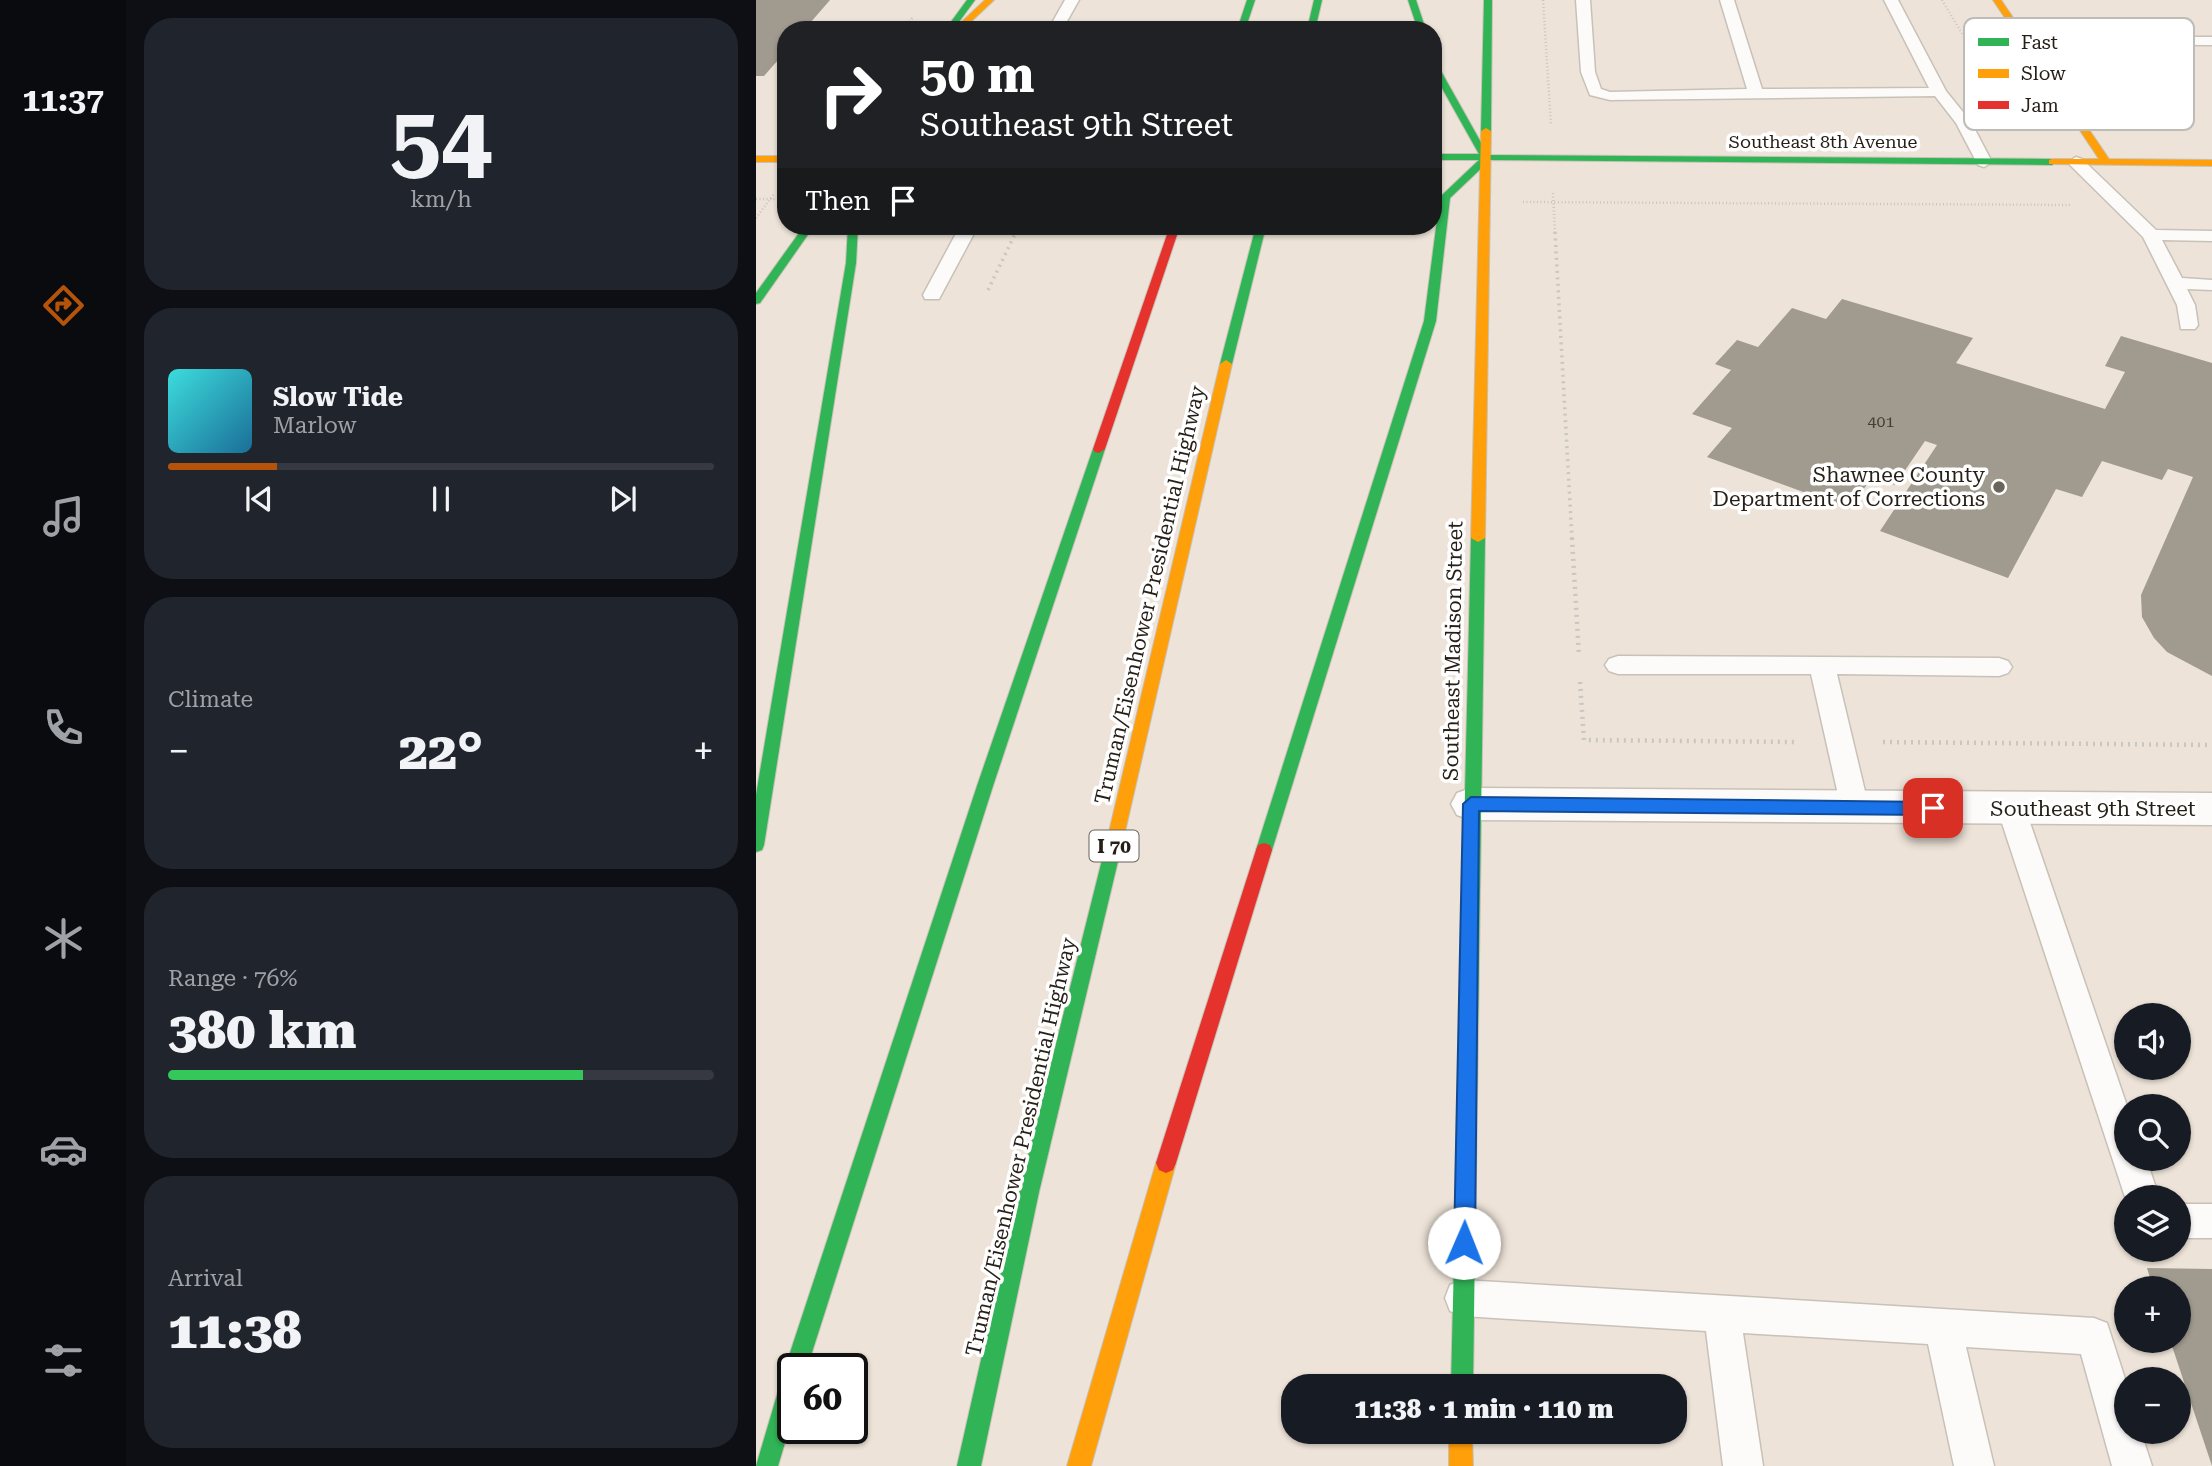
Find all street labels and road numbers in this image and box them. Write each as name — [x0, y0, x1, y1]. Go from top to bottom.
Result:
street label: Southeast 8th Avenue — [1729, 131, 1918, 152]
street label: Truman/Eisenhower Presidential Highway — [1090, 383, 1210, 807]
street label: Southeast Madison Street — [1439, 521, 1467, 781]
street label: Southeast 9th Street — [1990, 797, 2196, 821]
road number: I 70 — [1090, 831, 1138, 862]
street label: Truman/Eisenhower Presidential Highway — [961, 935, 1081, 1359]

